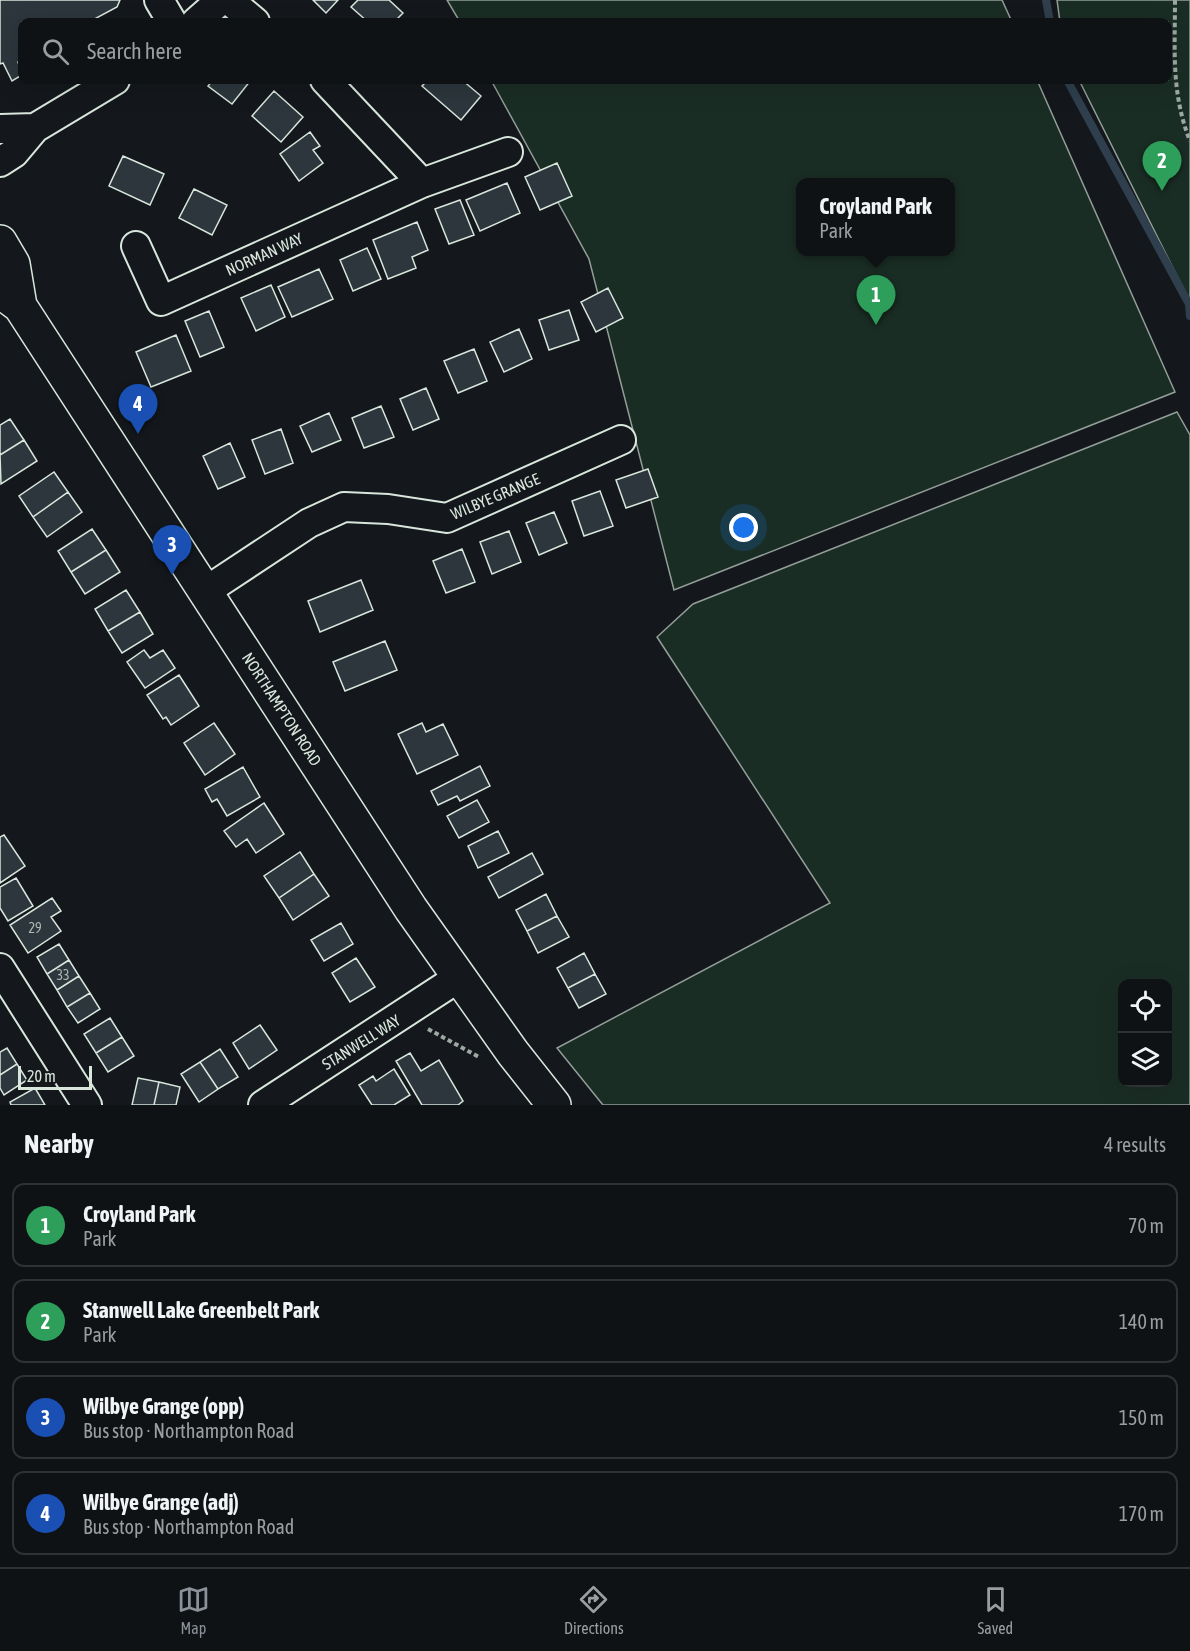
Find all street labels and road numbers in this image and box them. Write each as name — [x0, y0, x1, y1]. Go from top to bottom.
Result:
street label: NORMAN WAY — [223, 229, 306, 279]
street label: WILBYE GRANGE — [448, 469, 542, 523]
street label: NORTHAMPTON ROAD — [239, 649, 325, 769]
street label: STANWELL WAY — [319, 1010, 404, 1073]

